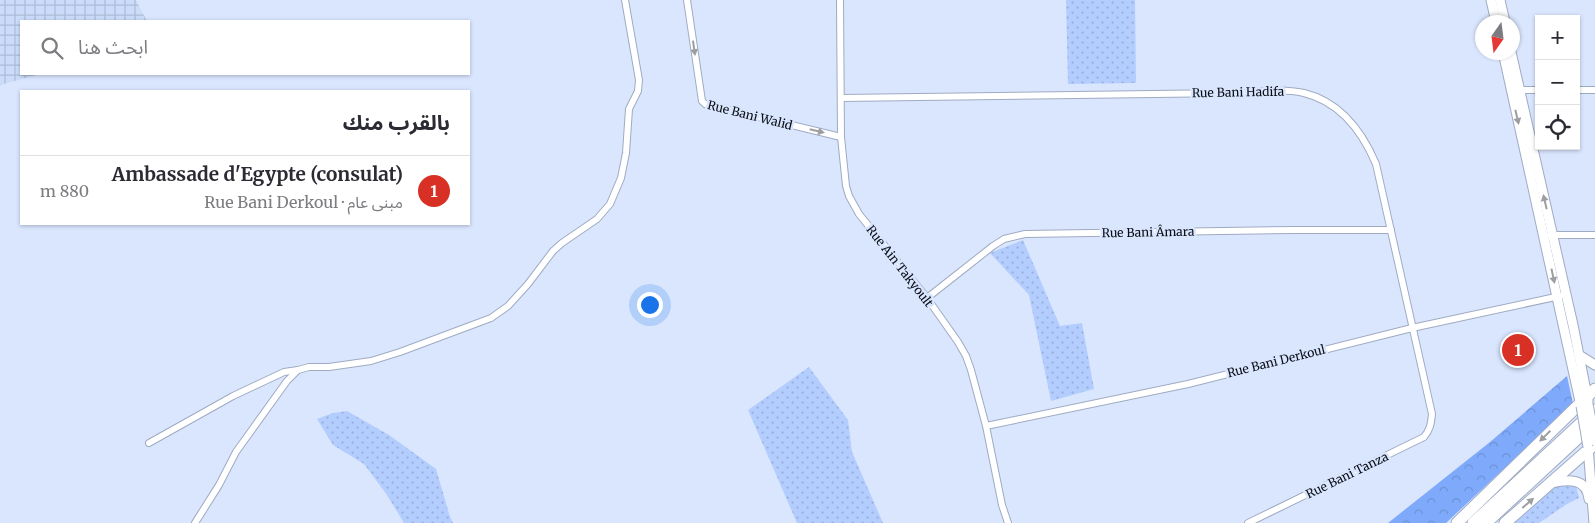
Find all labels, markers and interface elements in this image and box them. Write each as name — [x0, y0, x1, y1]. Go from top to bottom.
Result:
north arrow — [1475, 15, 1520, 60]
map controls — [1535, 15, 1580, 150]
button: + — [1535, 15, 1580, 60]
search box — [20, 20, 470, 75]
icon: search — [38, 34, 66, 62]
text: ابحث هنا — [78, 35, 148, 59]
one-way arrow — [690, 41, 698, 57]
button: − — [1535, 60, 1580, 105]
street label: Rue Bani Hadifa — [1192, 84, 1285, 100]
street label: Rue Bani Walid — [706, 97, 794, 133]
button: locate — [1535, 105, 1580, 150]
text: بالقرب منك — [343, 109, 450, 136]
one-way arrow — [1513, 110, 1521, 125]
one-way arrow — [810, 127, 825, 135]
text: Ambassade d'Egypte (consulat) — [112, 162, 403, 186]
text: 880 m — [40, 181, 89, 201]
text: 1 — [430, 181, 438, 201]
text: مبنى عام · Rue Bani Derkoul — [204, 192, 403, 212]
one-way arrow — [1541, 195, 1549, 210]
street label: Rue Ain Takyoult — [863, 222, 937, 310]
street label: Rue Bani Âmara — [1101, 224, 1195, 240]
one-way arrow — [1549, 268, 1557, 283]
your location — [637, 292, 663, 318]
pin: 1 — [1502, 331, 1534, 369]
street label: Rue Bani Derkoul — [1225, 342, 1327, 380]
one-way arrow — [1539, 430, 1551, 442]
street label: Rue Bani Tanza — [1303, 448, 1391, 501]
one-way arrow — [1521, 497, 1533, 509]

